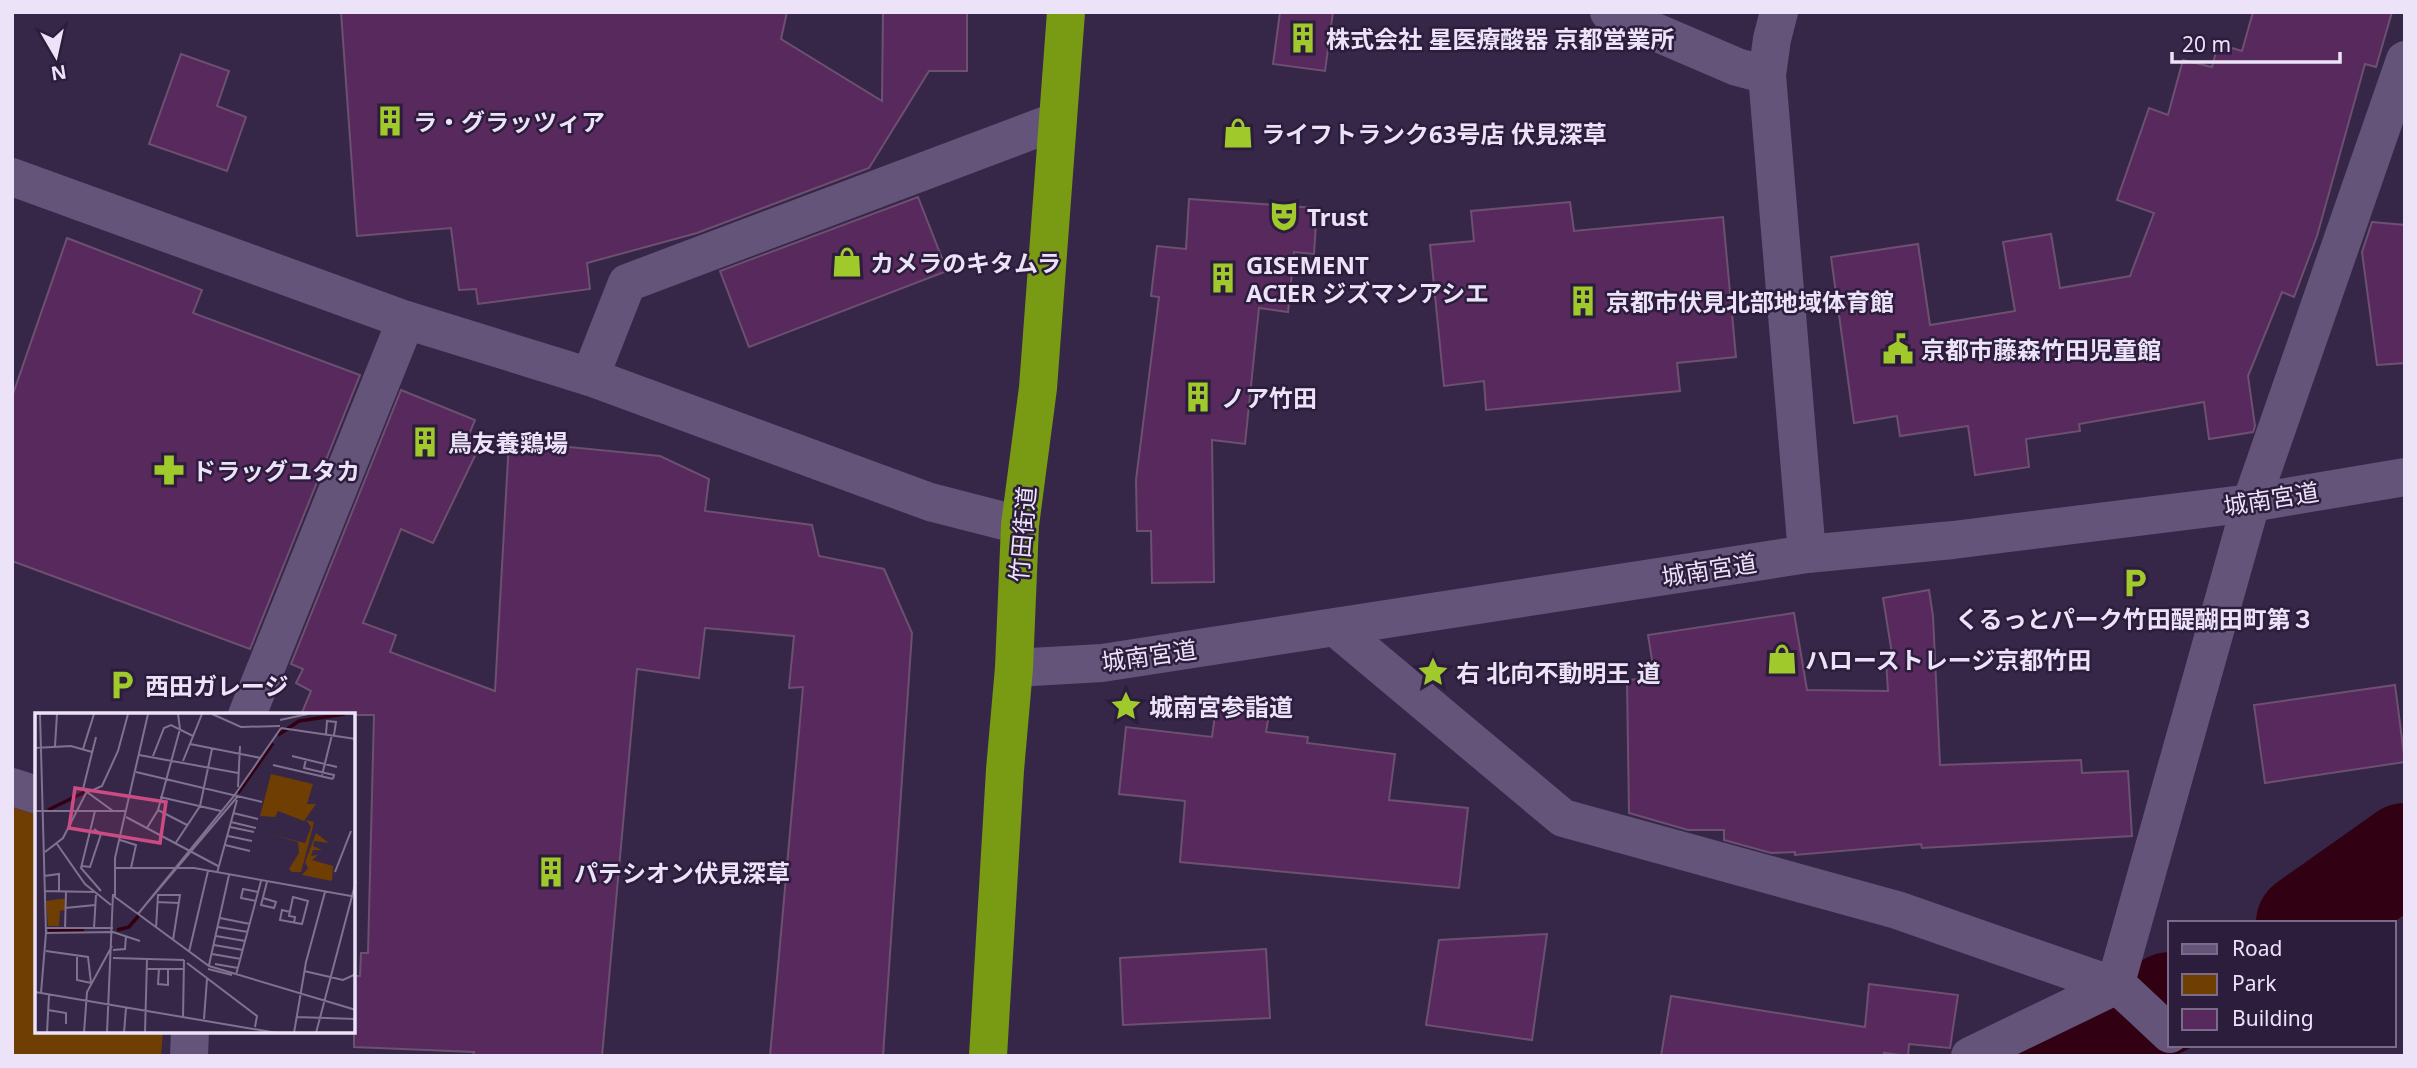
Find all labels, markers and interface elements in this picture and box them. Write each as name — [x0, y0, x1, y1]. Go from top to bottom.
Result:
north arrow — [21, 21, 91, 91]
building icon: 株式会社 星医療酸器 京都営業所 — [1286, 21, 1320, 55]
scale bar — [2172, 21, 2340, 65]
place label: 株式会社 星医療酸器 京都営業所 — [1326, 22, 1674, 55]
text: 20 m — [2182, 30, 2231, 58]
text: N — [49, 59, 68, 87]
building icon: ラ・グラッツィア — [373, 104, 407, 138]
place label: ラ・グラッツィア — [413, 105, 605, 138]
shop icon: ライフトランク63号店 伏見深草 — [1221, 116, 1255, 150]
place label: ライフトランク63号店 伏見深草 — [1261, 117, 1607, 150]
theatre icon: Trust — [1267, 199, 1301, 233]
place label: Trust — [1307, 200, 1368, 233]
shop icon: カメラのキタムラ — [830, 245, 864, 279]
place label: カメラのキタムラ — [870, 246, 1061, 279]
place label: GISEMENT ACIER ジズマンアシエ — [1246, 248, 1489, 309]
building icon: GISEMENT ACIER ジズマンアシエ — [1206, 261, 1240, 295]
building icon: 京都市伏見北部地域体育館 — [1566, 284, 1600, 318]
place label: 京都市伏見北部地域体育館 — [1606, 285, 1894, 318]
public building icon: 京都市藤森竹田児童館 — [1881, 332, 1915, 366]
place label: 京都市藤森竹田児童館 — [1921, 333, 2161, 366]
building icon: ノア竹田 — [1181, 380, 1215, 414]
place label: ノア竹田 — [1221, 381, 1317, 414]
building icon: 鳥友養鶏場 — [408, 425, 442, 459]
place label: 鳥友養鶏場 — [448, 426, 568, 459]
pharmacy icon: ドラッグユタカ — [152, 453, 186, 487]
place label: ドラッグユタカ — [192, 454, 360, 487]
street label: 城南宮道 — [2221, 474, 2321, 522]
street label: 竹田街道 — [1001, 485, 1043, 583]
street label: 城南宮道 — [1659, 545, 1759, 593]
parking icon: くるっとパーク竹田醍醐田町第３ — [2118, 566, 2152, 600]
place label: くるっとパーク竹田醍醐田町第３ — [1955, 602, 2315, 635]
street label: 城南宮道 — [1099, 632, 1199, 678]
shop icon: ハローストレージ京都竹田 — [1765, 642, 1799, 676]
place label: ハローストレージ京都竹田 — [1805, 643, 2091, 676]
place icon: 右 北向不動明王 道 — [1416, 655, 1450, 689]
place label: 右 北向不動明王 道 — [1456, 656, 1660, 689]
parking icon: 西田ガレージ — [105, 668, 139, 702]
place label: 西田ガレージ — [145, 669, 289, 702]
place icon: 城南宮参詣道 — [1109, 689, 1143, 723]
place label: 城南宮参詣道 — [1149, 690, 1293, 723]
inset map — [35, 713, 355, 1033]
building icon: パテシオン伏見深草 — [534, 855, 568, 889]
place label: パテシオン伏見深草 — [574, 856, 790, 889]
legend — [2168, 921, 2396, 1047]
text: Road — [2232, 934, 2282, 962]
text: Park — [2232, 969, 2277, 997]
text: Building — [2232, 1004, 2314, 1032]

